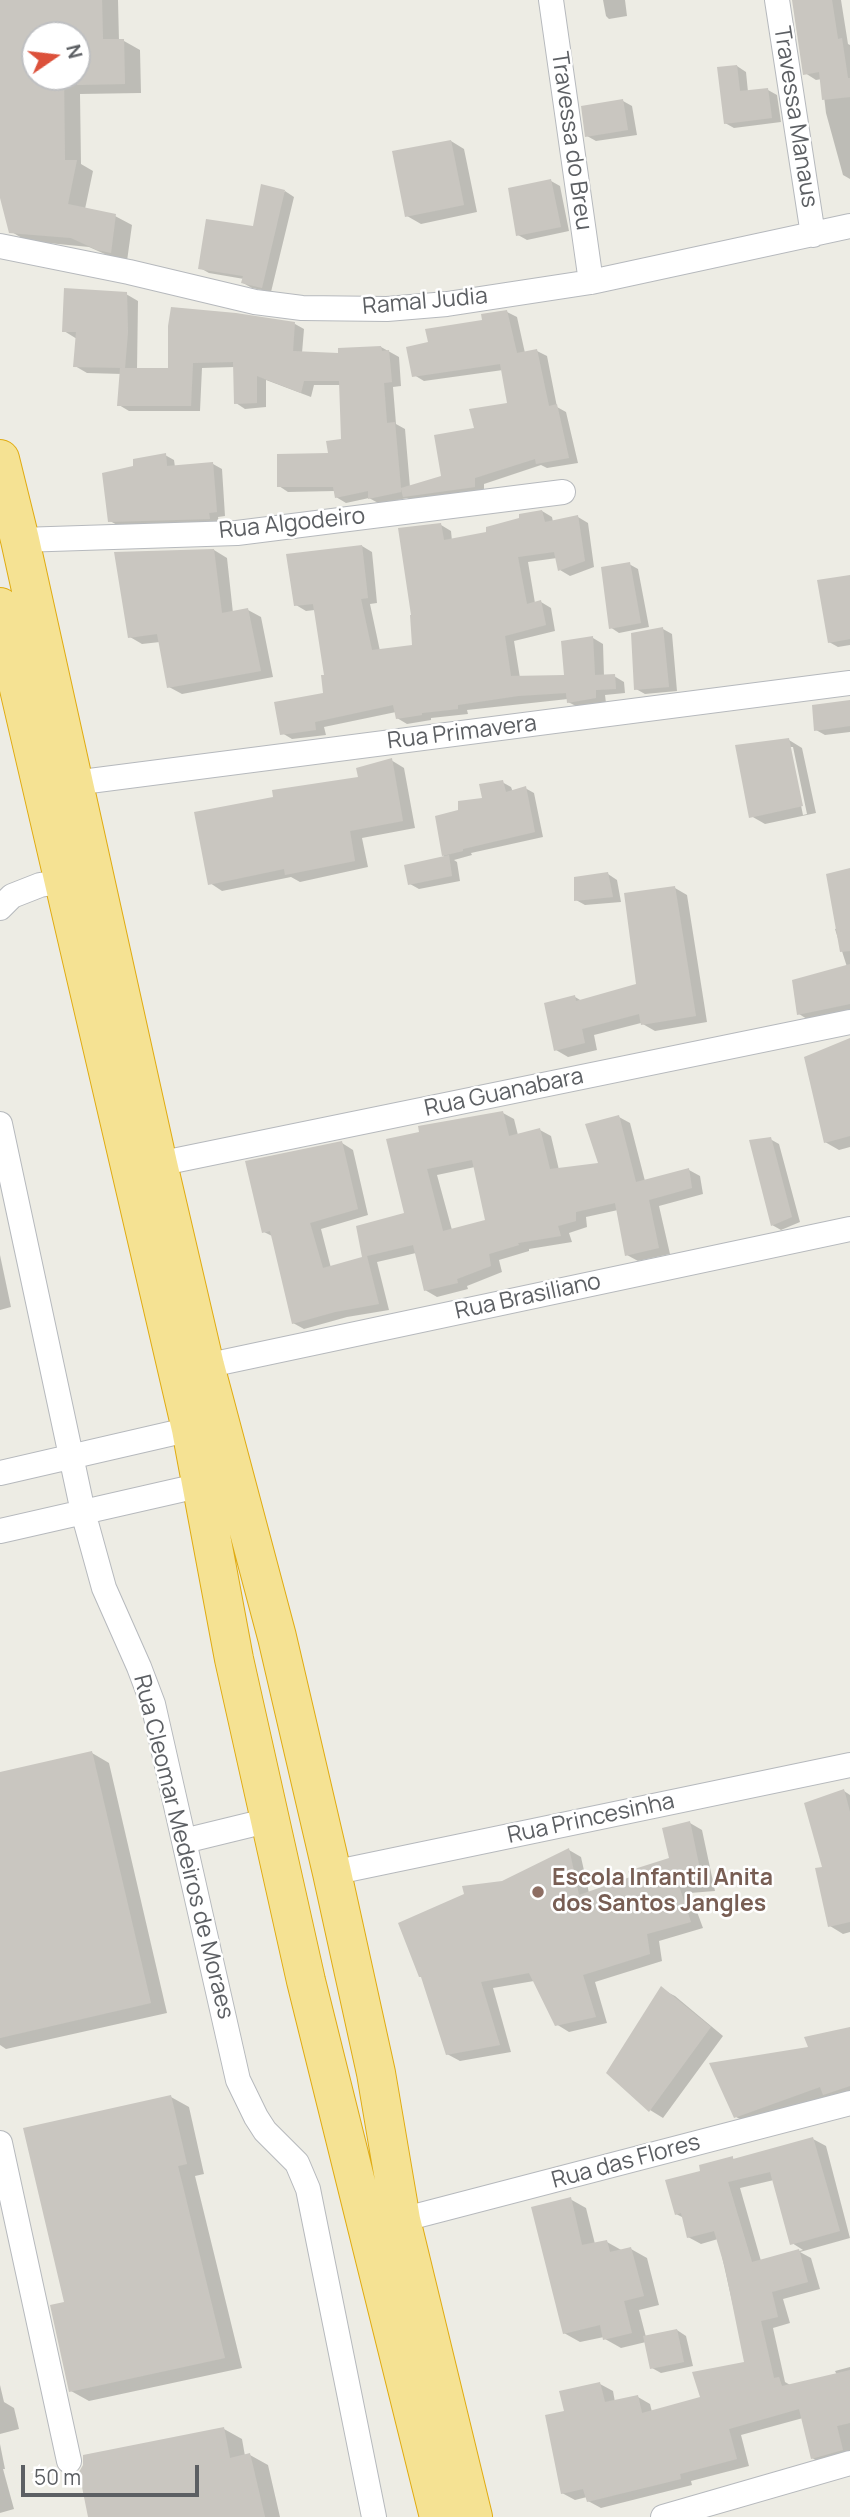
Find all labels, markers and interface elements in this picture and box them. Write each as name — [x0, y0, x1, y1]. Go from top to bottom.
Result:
north arrow — [21, 21, 91, 91]
street label: Travessa Manaus — [767, 24, 823, 210]
text: N — [60, 42, 89, 61]
street label: Travessa do Breu — [545, 50, 597, 232]
street label: Ramal Judia — [361, 283, 489, 321]
street label: Rua Algodeiro — [218, 503, 366, 545]
street label: Rua Primavera — [386, 710, 538, 756]
street label: Rua Guanabara — [422, 1063, 586, 1123]
street label: Rua Brasiliano — [453, 1268, 603, 1326]
street label: Rua Cleomar Medeiros de Moraes — [127, 1672, 239, 2022]
street label: Rua Princesinha — [505, 1788, 677, 1850]
place label: Escola Infantil Anita dos Santos Jangles — [552, 1865, 773, 1919]
marker: Escola Infantil Anita dos Santos Jangles — [530, 1884, 546, 1900]
street label: Rua das Flores — [549, 2129, 703, 2195]
scale bar — [24, 2450, 203, 2494]
text: 50 m — [34, 2463, 81, 2491]

